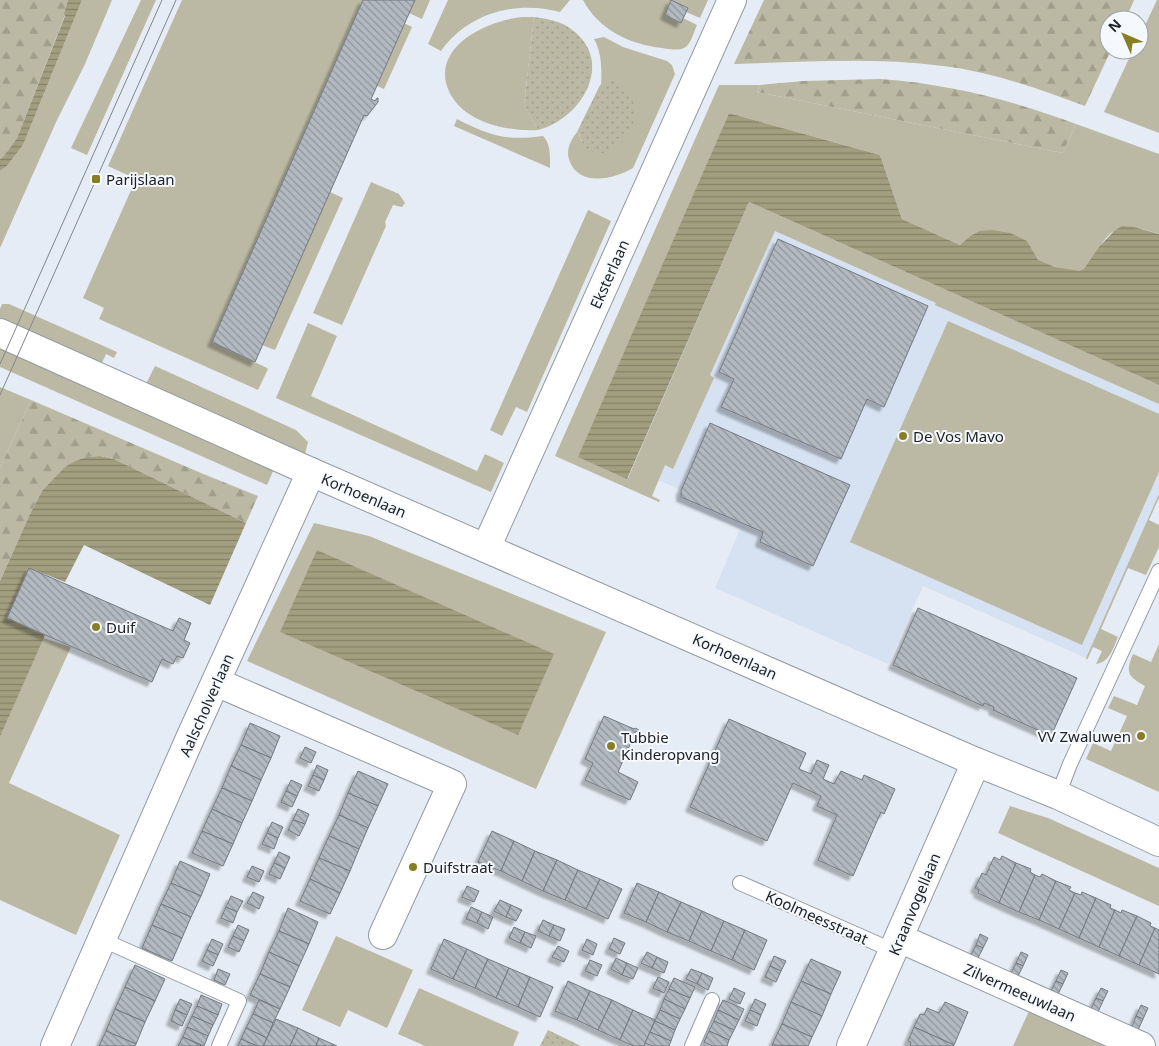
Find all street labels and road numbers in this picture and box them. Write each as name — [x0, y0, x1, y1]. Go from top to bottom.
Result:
street label: Eksterlaan — [585, 236, 633, 312]
street label: Korhoenlaan — [318, 468, 410, 522]
street label: Korhoenlaan — [690, 628, 780, 684]
street label: Aalscholverlaan — [174, 650, 238, 760]
street label: Kraanvogellaan — [883, 850, 945, 958]
street label: Koolmeesstraat — [763, 885, 872, 949]
street label: Zilvermeeuwlaan — [961, 958, 1079, 1026]

